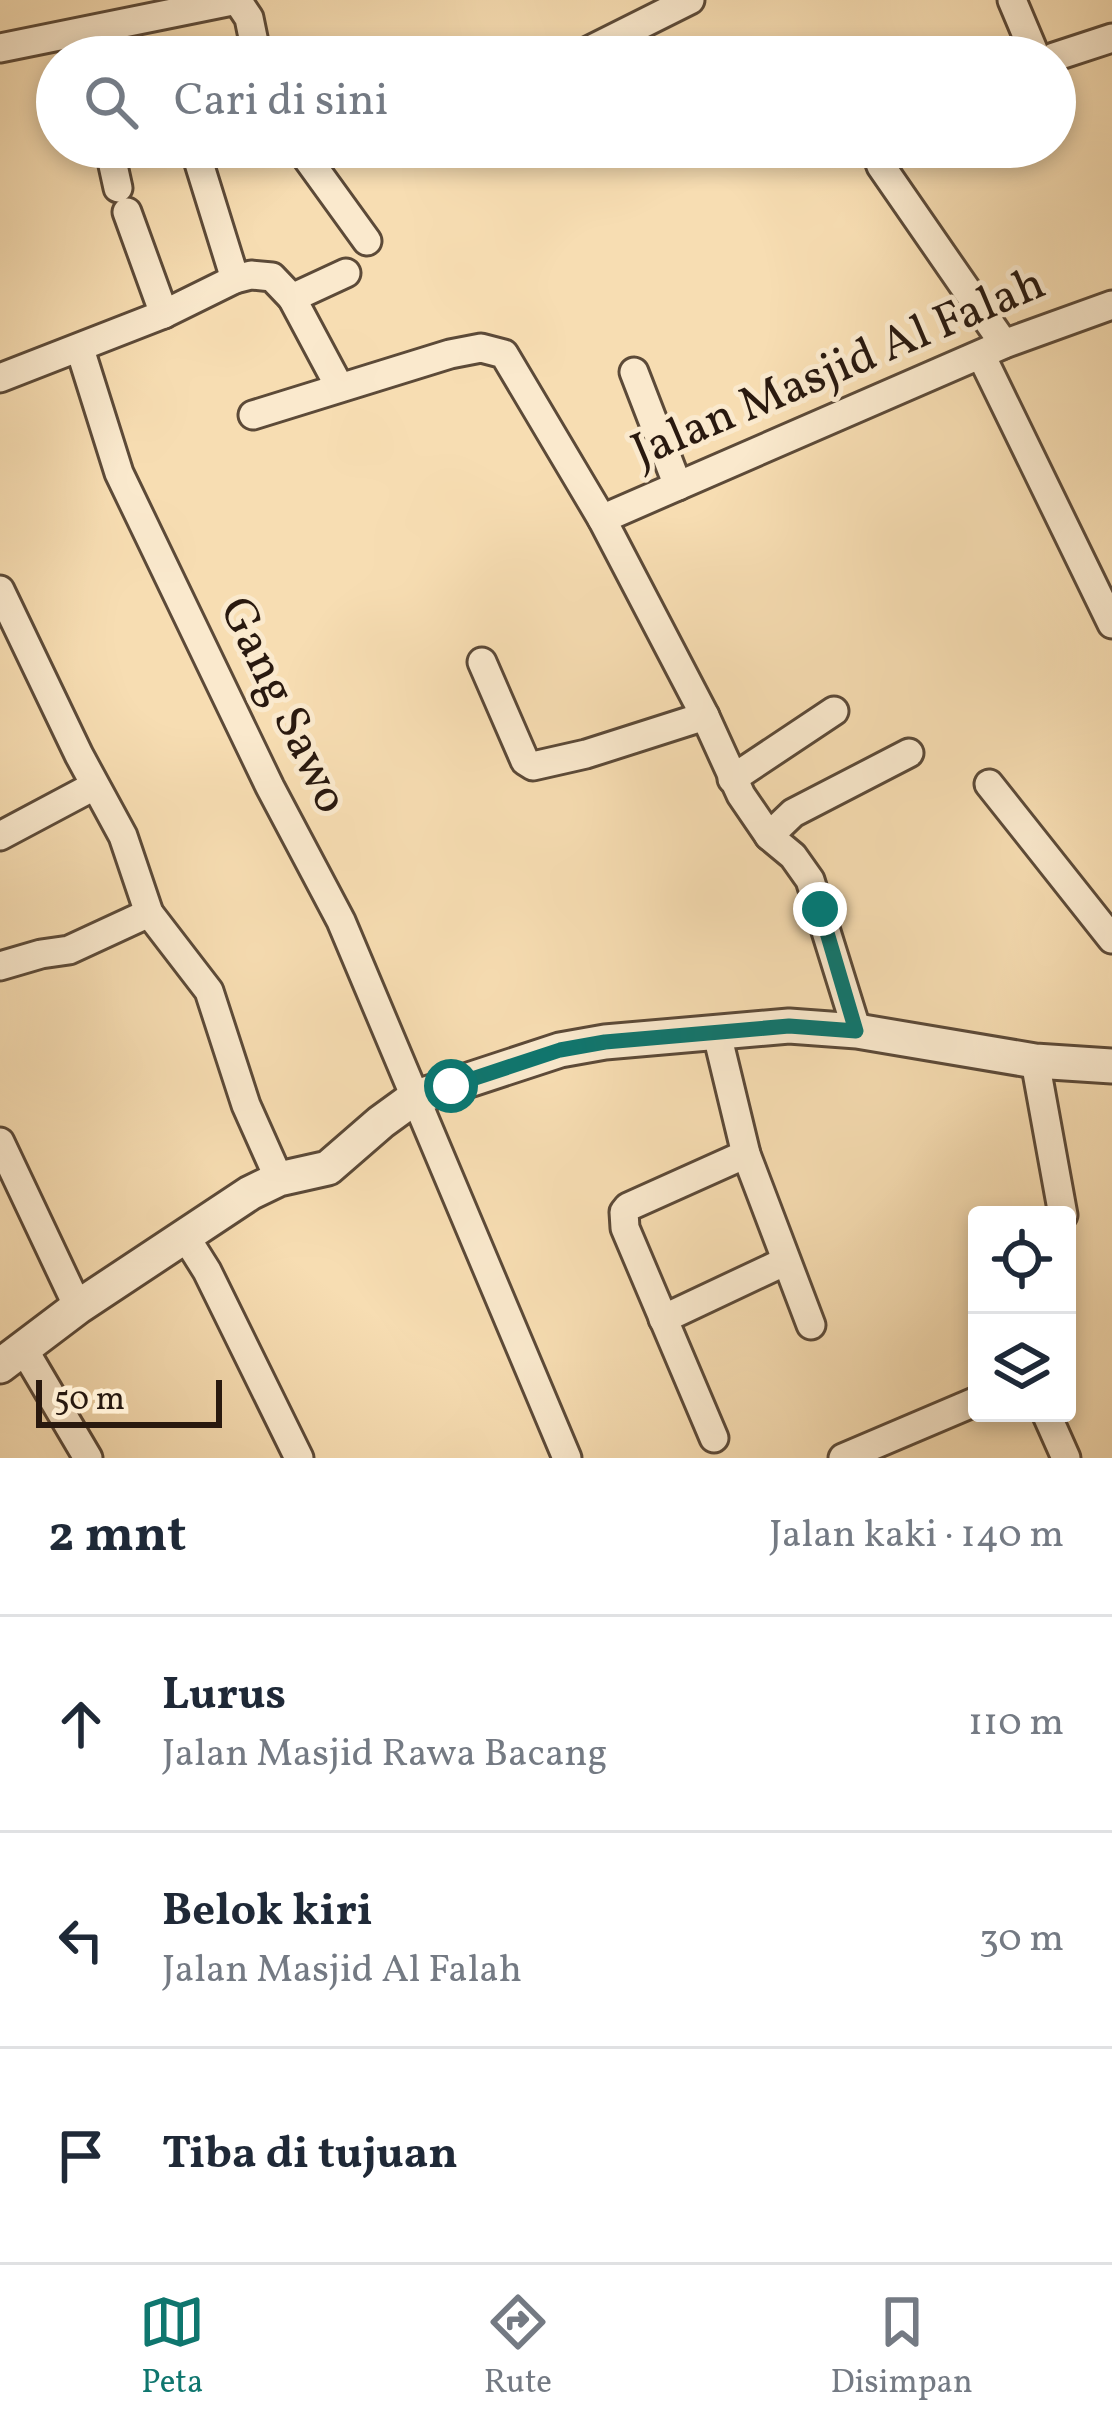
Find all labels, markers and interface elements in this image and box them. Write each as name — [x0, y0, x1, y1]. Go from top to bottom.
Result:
search box — [36, 36, 1076, 168]
icon: search — [78, 69, 144, 135]
text: Cari di sini — [174, 71, 388, 134]
street label: Jalan Masjid Al Falah — [622, 252, 1056, 486]
street label: Gang Sawo — [201, 587, 363, 825]
route end — [793, 882, 847, 936]
route start — [424, 1059, 478, 1113]
map controls — [968, 1206, 1076, 1422]
button: locate — [968, 1206, 1076, 1314]
button: layers — [968, 1314, 1076, 1422]
scale bar — [36, 1374, 222, 1427]
text: 50 m — [54, 1378, 125, 1424]
text: 2 mnt — [48, 1501, 186, 1572]
text: Jalan kaki · 140 m — [769, 1509, 1064, 1563]
text: Lurus — [162, 1665, 286, 1728]
icon: ahead — [48, 1691, 114, 1757]
text: 110 m — [968, 1697, 1064, 1751]
text: Jalan Masjid Rawa Bacang — [162, 1728, 608, 1782]
text: Belok kiri — [162, 1881, 373, 1944]
icon: left — [48, 1907, 114, 1973]
text: 30 m — [979, 1913, 1064, 1967]
text: Jalan Masjid Al Falah — [162, 1944, 522, 1998]
icon: arrive — [48, 2123, 114, 2189]
text: Tiba di tujuan — [162, 2124, 458, 2187]
tab: Peta — [139, 2289, 205, 2407]
tab: Rute — [484, 2289, 552, 2407]
tab: Disimpan — [830, 2289, 973, 2407]

